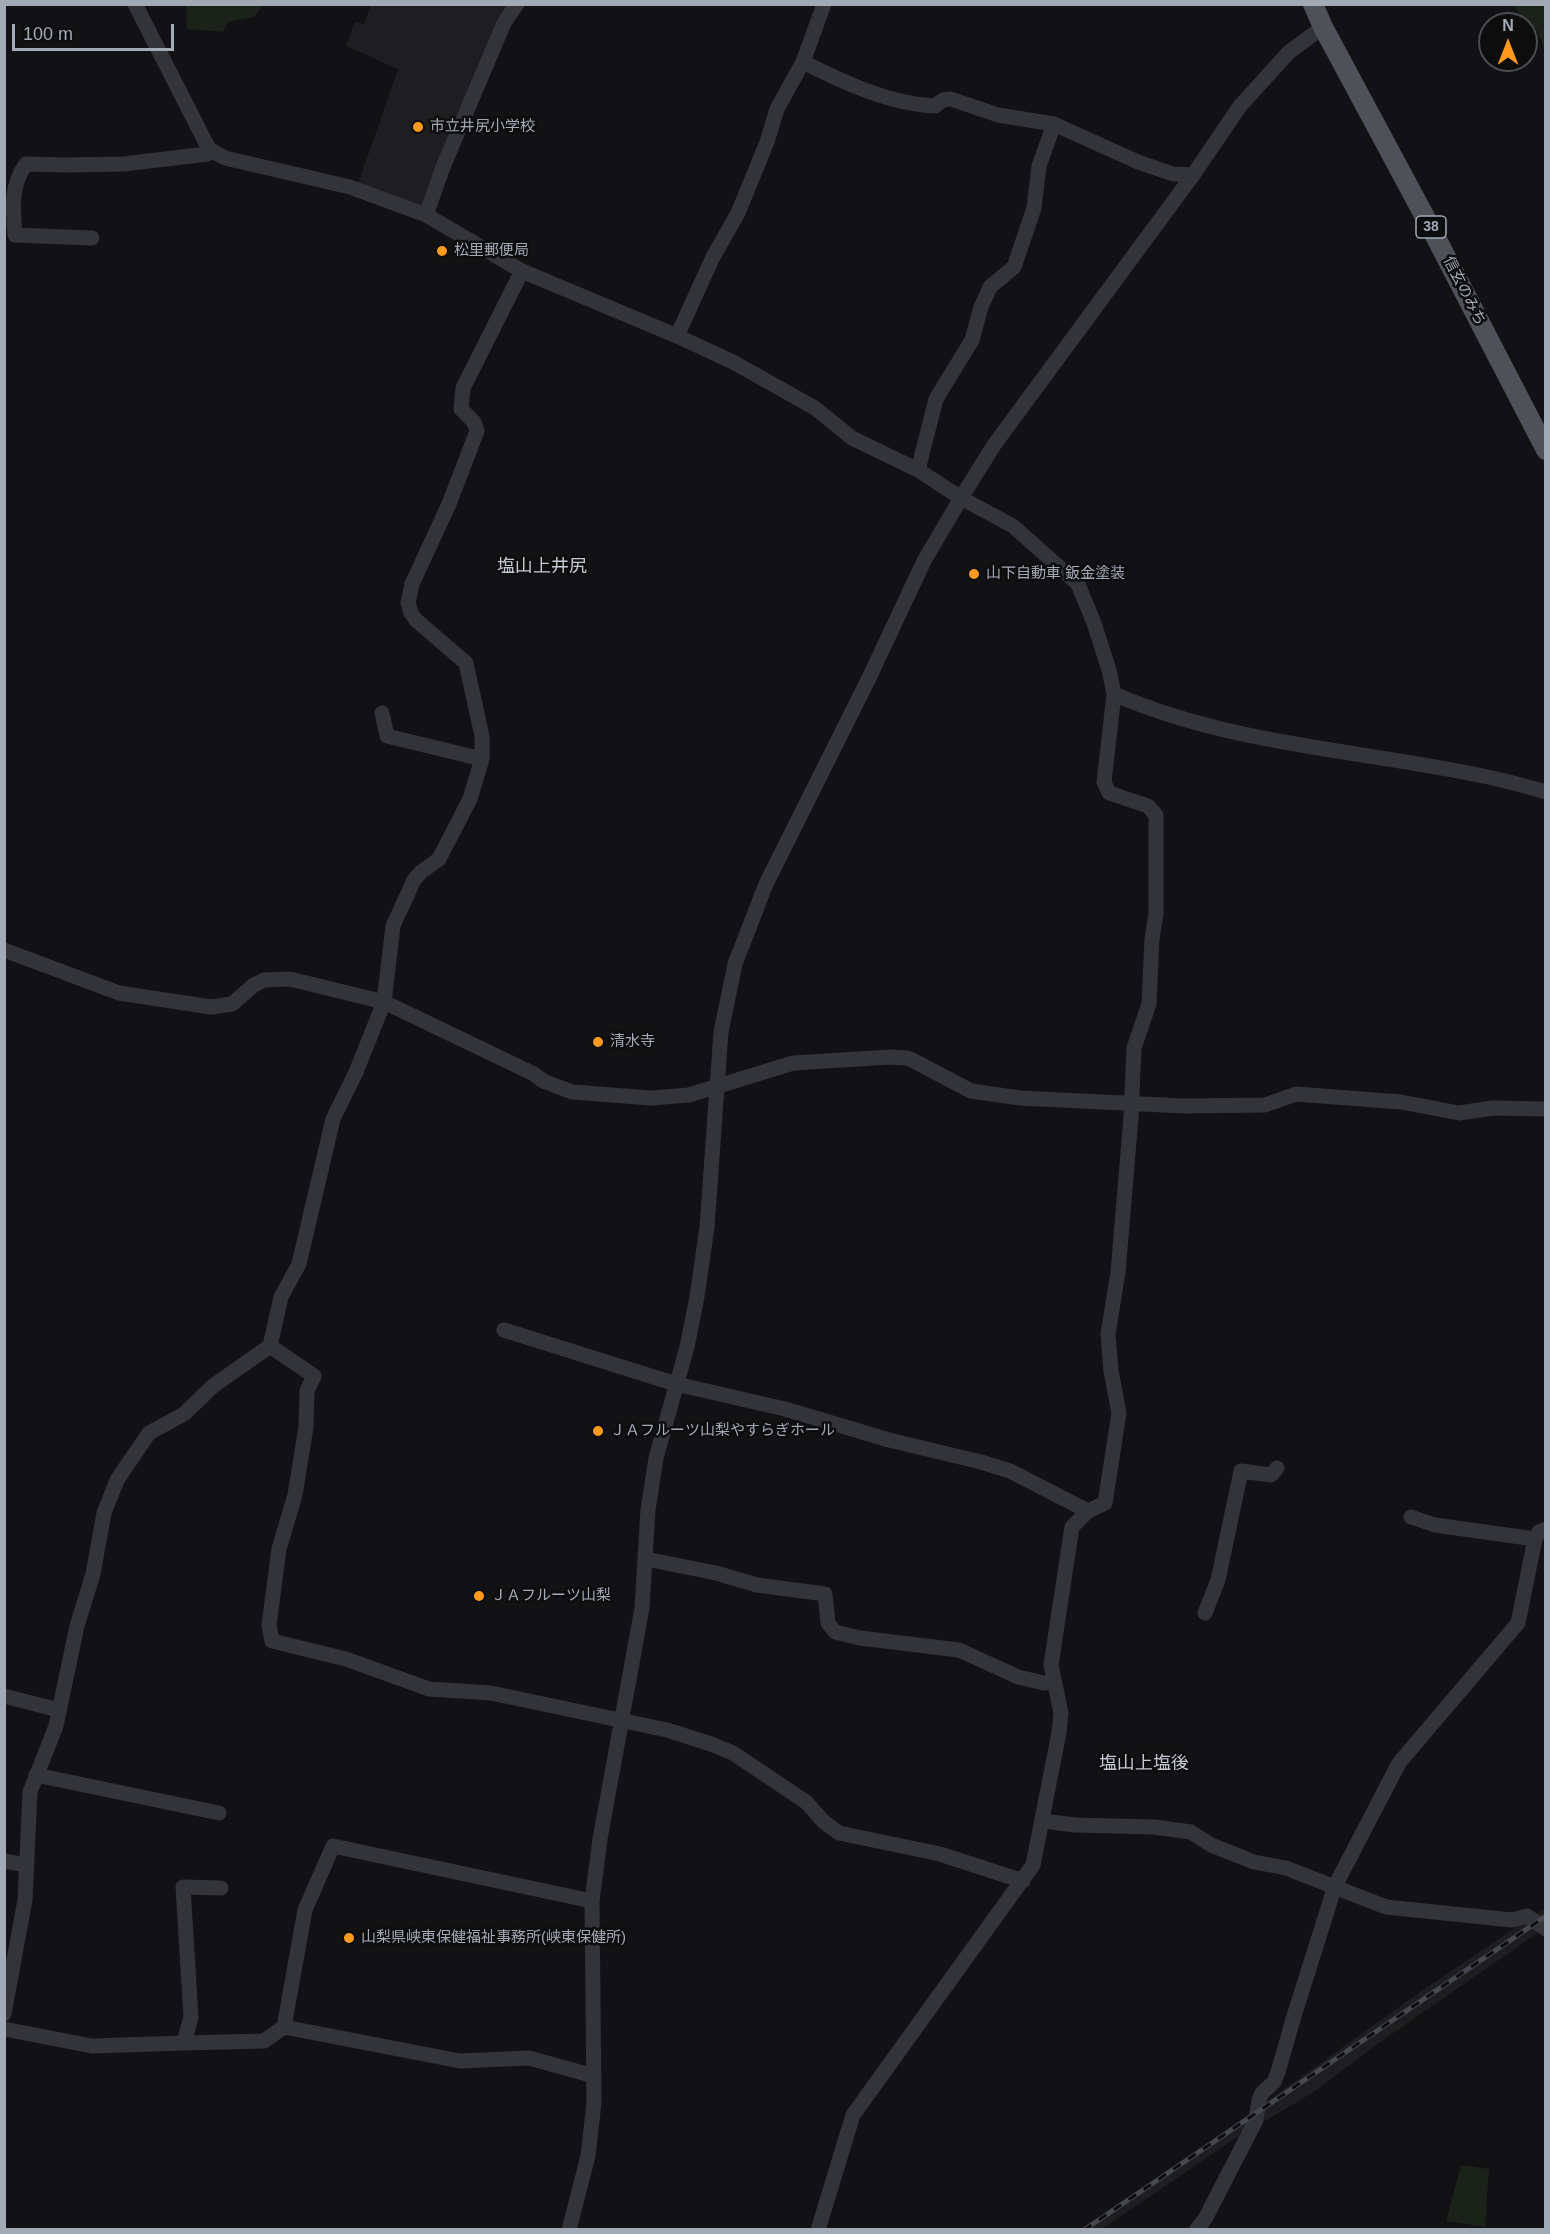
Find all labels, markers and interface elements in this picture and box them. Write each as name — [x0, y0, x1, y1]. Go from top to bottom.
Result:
scale bar — [15, 12, 177, 50]
north arrow — [1478, 12, 1538, 72]
text: N — [1502, 17, 1514, 34]
text: 100 m — [23, 24, 73, 44]
place label: 市立井尻小学校 — [430, 118, 535, 136]
marker: 市立井尻小学校 — [411, 120, 425, 134]
road number: 38 — [1416, 216, 1446, 238]
place label: 松里郵便局 — [454, 242, 529, 260]
marker: 松里郵便局 — [435, 244, 449, 258]
street label: 信玄のみち — [1439, 254, 1489, 328]
district label: 塩山上井尻 — [497, 556, 587, 578]
place label: 山下自動車 鈑金塗装 — [986, 565, 1125, 583]
marker: 山下自動車 鈑金塗装 — [967, 567, 981, 581]
place label: 清水寺 — [610, 1033, 655, 1051]
marker: 清水寺 — [591, 1035, 605, 1049]
place label: ＪＡフルーツ山梨やすらぎホール — [610, 1422, 835, 1440]
marker: ＪＡフルーツ山梨やすらぎホール — [591, 1424, 605, 1438]
place label: ＪＡフルーツ山梨 — [491, 1587, 611, 1605]
marker: ＪＡフルーツ山梨 — [472, 1589, 486, 1603]
district label: 塩山上塩後 — [1099, 1753, 1189, 1775]
place label: 山梨県峡東保健福祉事務所(峡東保健所) — [361, 1929, 626, 1947]
marker: 山梨県峡東保健福祉事務所(峡東保健所) — [342, 1931, 356, 1945]

